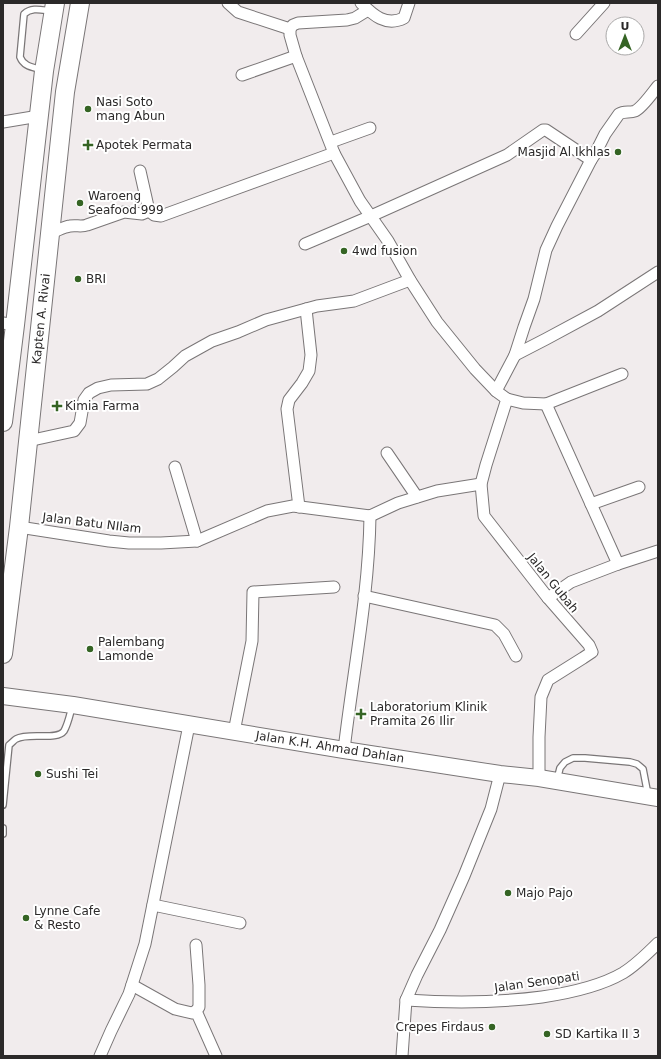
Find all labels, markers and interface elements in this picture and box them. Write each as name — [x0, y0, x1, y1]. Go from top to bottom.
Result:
north arrow — [605, 16, 645, 56]
text: U — [621, 20, 629, 33]
place label: Nasi Soto mang Abun — [96, 95, 165, 123]
marker: Nasi Soto mang Abun — [83, 104, 93, 114]
place label: Apotek Permata — [96, 138, 192, 152]
marker: Apotek Permata — [83, 140, 93, 150]
place label: Masjid Al Ikhlas — [518, 145, 610, 159]
marker: Masjid Al Ikhlas — [613, 147, 623, 157]
place label: Waroeng Seafood 999 — [88, 189, 164, 217]
marker: Waroeng Seafood 999 — [75, 198, 85, 208]
place label: 4wd fusion — [352, 244, 417, 258]
marker: 4wd fusion — [339, 246, 349, 256]
place label: BRI — [86, 272, 106, 286]
street label: Kapten A. Rivai — [29, 273, 53, 365]
marker: BRI — [73, 274, 83, 284]
place label: Kimia Farma — [65, 399, 139, 413]
marker: Kimia Farma — [52, 401, 62, 411]
street label: Jalan Batu NIlam — [41, 510, 142, 536]
street label: Jalan Gubah — [524, 550, 581, 616]
place label: Palembang Lamonde — [98, 635, 165, 663]
marker: Palembang Lamonde — [85, 644, 95, 654]
place label: Laboratorium Klinik Pramita 26 Ilir — [370, 700, 487, 728]
marker: Laboratorium Klinik Pramita 26 Ilir — [355, 708, 367, 720]
street label: Jalan K.H. Ahmad Dahlan — [254, 728, 405, 766]
place label: Sushi Tei — [46, 767, 98, 781]
marker: Sushi Tei — [33, 769, 43, 779]
place label: Majo Pajo — [516, 886, 573, 900]
marker: Majo Pajo — [503, 888, 513, 898]
place label: Lynne Cafe & Resto — [34, 904, 100, 932]
marker: Lynne Cafe & Resto — [21, 913, 31, 923]
street label: Jalan Senopati — [492, 969, 581, 995]
place label: Crepes Firdaus — [396, 1020, 484, 1034]
marker: Crepes Firdaus — [487, 1022, 497, 1032]
place label: SD Kartika II 3 — [555, 1027, 640, 1041]
marker: SD Kartika II 3 — [542, 1029, 552, 1039]

